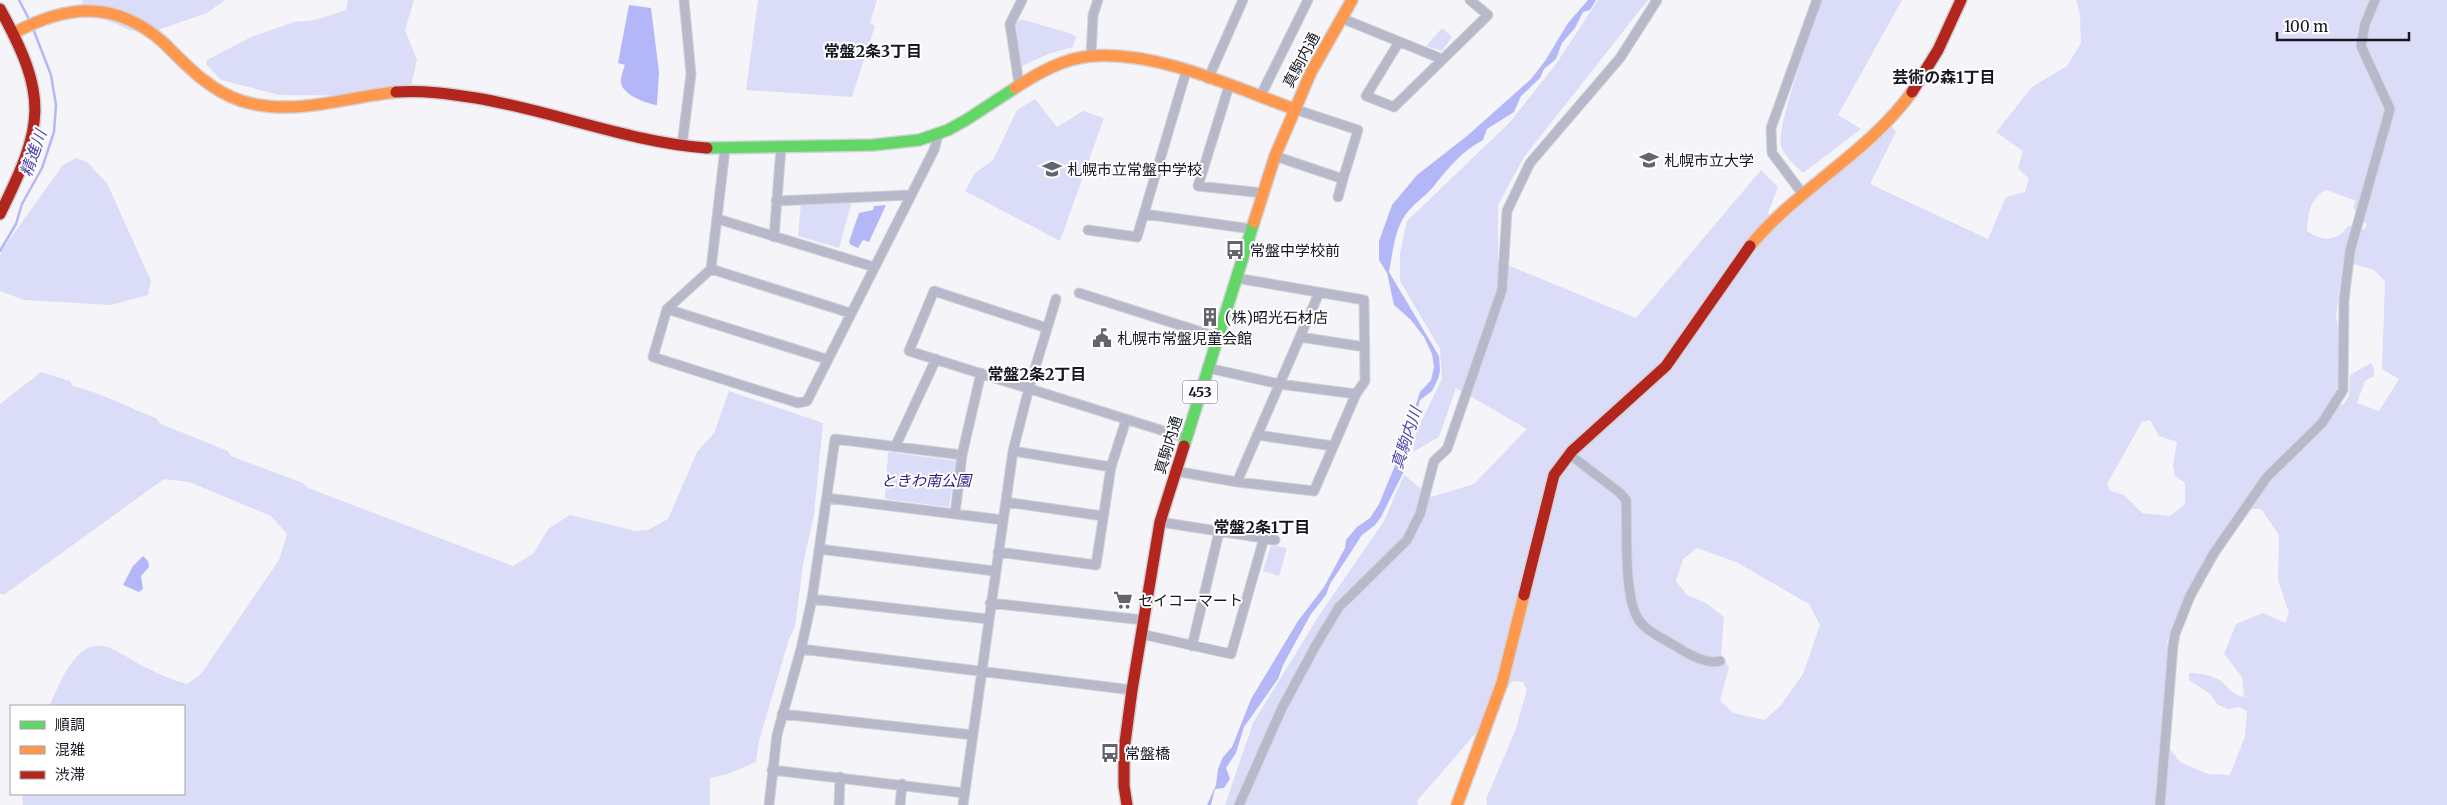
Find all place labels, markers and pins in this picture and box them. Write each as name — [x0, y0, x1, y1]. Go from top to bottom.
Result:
school or university icon: 札幌市立大学 — [1638, 149, 1660, 171]
place label: 札幌市立大学 — [1664, 151, 1754, 170]
school or university icon: 札幌市立常盤中学校 — [1041, 158, 1063, 180]
place label: 札幌市立常盤中学校 — [1067, 160, 1202, 179]
bus stop icon: 常盤中学校前 — [1224, 239, 1246, 261]
place label: 常盤中学校前 — [1250, 241, 1340, 260]
building icon: (株)昭光石材店 — [1199, 306, 1221, 328]
place label: (株)昭光石材店 — [1225, 308, 1328, 327]
public building icon: 札幌市常盤児童会館 — [1091, 327, 1113, 349]
place label: 札幌市常盤児童会館 — [1117, 329, 1252, 348]
supermarket icon: セイコーマート — [1112, 589, 1134, 611]
place label: セイコーマート — [1138, 591, 1243, 610]
bus stop icon: 常盤橋 — [1099, 742, 1121, 764]
place label: 常盤橋 — [1125, 744, 1170, 763]

